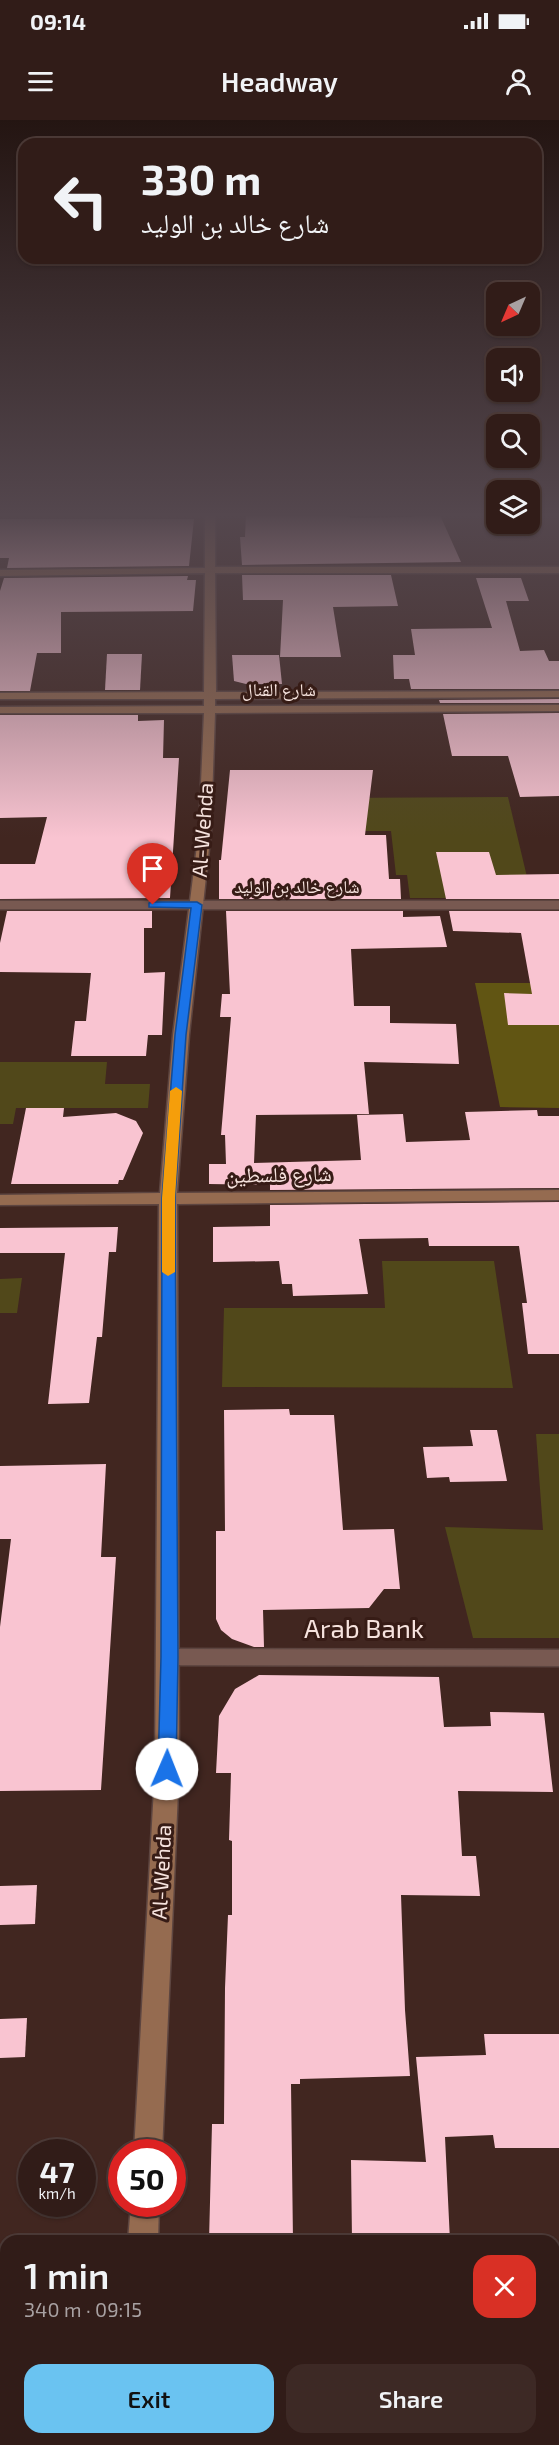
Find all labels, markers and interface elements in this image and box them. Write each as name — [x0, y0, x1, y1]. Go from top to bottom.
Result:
text: 09:14 — [30, 8, 86, 34]
icon: menu — [24, 65, 57, 98]
text: Headway — [221, 65, 338, 97]
icon: person — [502, 65, 535, 98]
text: 330 m — [141, 153, 261, 203]
icon: left — [42, 162, 120, 240]
text: شارع خالد بن الوليد — [141, 206, 329, 238]
north arrow — [486, 282, 540, 336]
map controls — [486, 282, 540, 534]
button: sound — [486, 348, 540, 402]
button: search — [486, 414, 540, 468]
button: layers — [486, 480, 540, 534]
street label: شارع القنال — [242, 678, 316, 701]
street label: Al-Wehda — [186, 782, 217, 878]
pin — [127, 843, 178, 905]
icon: arrive — [136, 852, 169, 885]
street label: شارع خالد بن الوليد — [234, 875, 360, 898]
street label: شارع فلسطين — [226, 1160, 332, 1189]
street label: Arab Bank — [304, 1612, 424, 1643]
position arrow — [135, 1737, 199, 1801]
street label: Al-Wehda — [146, 1824, 175, 1920]
speed limit sign: 50 — [108, 2139, 186, 2217]
text: 47 — [40, 2153, 74, 2189]
text: km/h — [38, 2184, 76, 2202]
text: 1 min — [24, 2253, 109, 2296]
button: close — [473, 2255, 536, 2318]
text: 340 m · 09:15 — [24, 2297, 142, 2321]
button: Exit — [24, 2364, 274, 2433]
button: Share — [286, 2364, 536, 2433]

